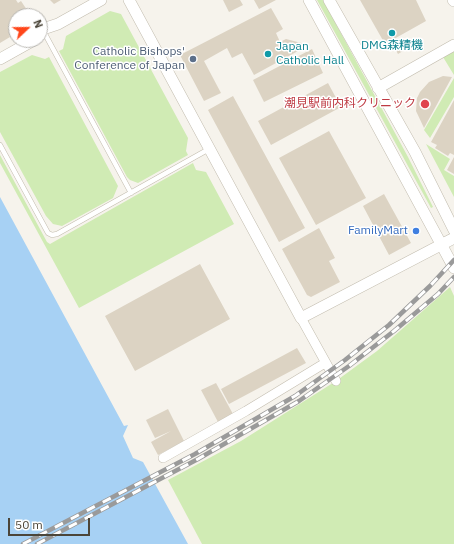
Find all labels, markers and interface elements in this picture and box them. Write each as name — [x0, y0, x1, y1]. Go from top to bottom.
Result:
north arrow — [8, 8, 48, 48]
text: N — [30, 18, 46, 30]
marker: DMG森精機 — [387, 28, 397, 38]
place label: DMG森精機 — [361, 39, 423, 53]
place label: Japan Catholic Hall — [276, 40, 344, 68]
place label: Catholic Bishops' Conference of Japan — [74, 45, 185, 73]
marker: Japan Catholic Hall — [263, 49, 273, 59]
marker: Catholic Bishops' Conference of Japan — [188, 54, 198, 64]
place label: 潮見駅前内科クリニック — [284, 97, 416, 111]
marker: 潮見駅前内科クリニック — [419, 98, 431, 110]
place label: FamilyMart — [348, 224, 408, 238]
marker: FamilyMart — [411, 226, 421, 236]
scale bar — [10, 510, 92, 536]
text: 50 m — [15, 517, 43, 532]

